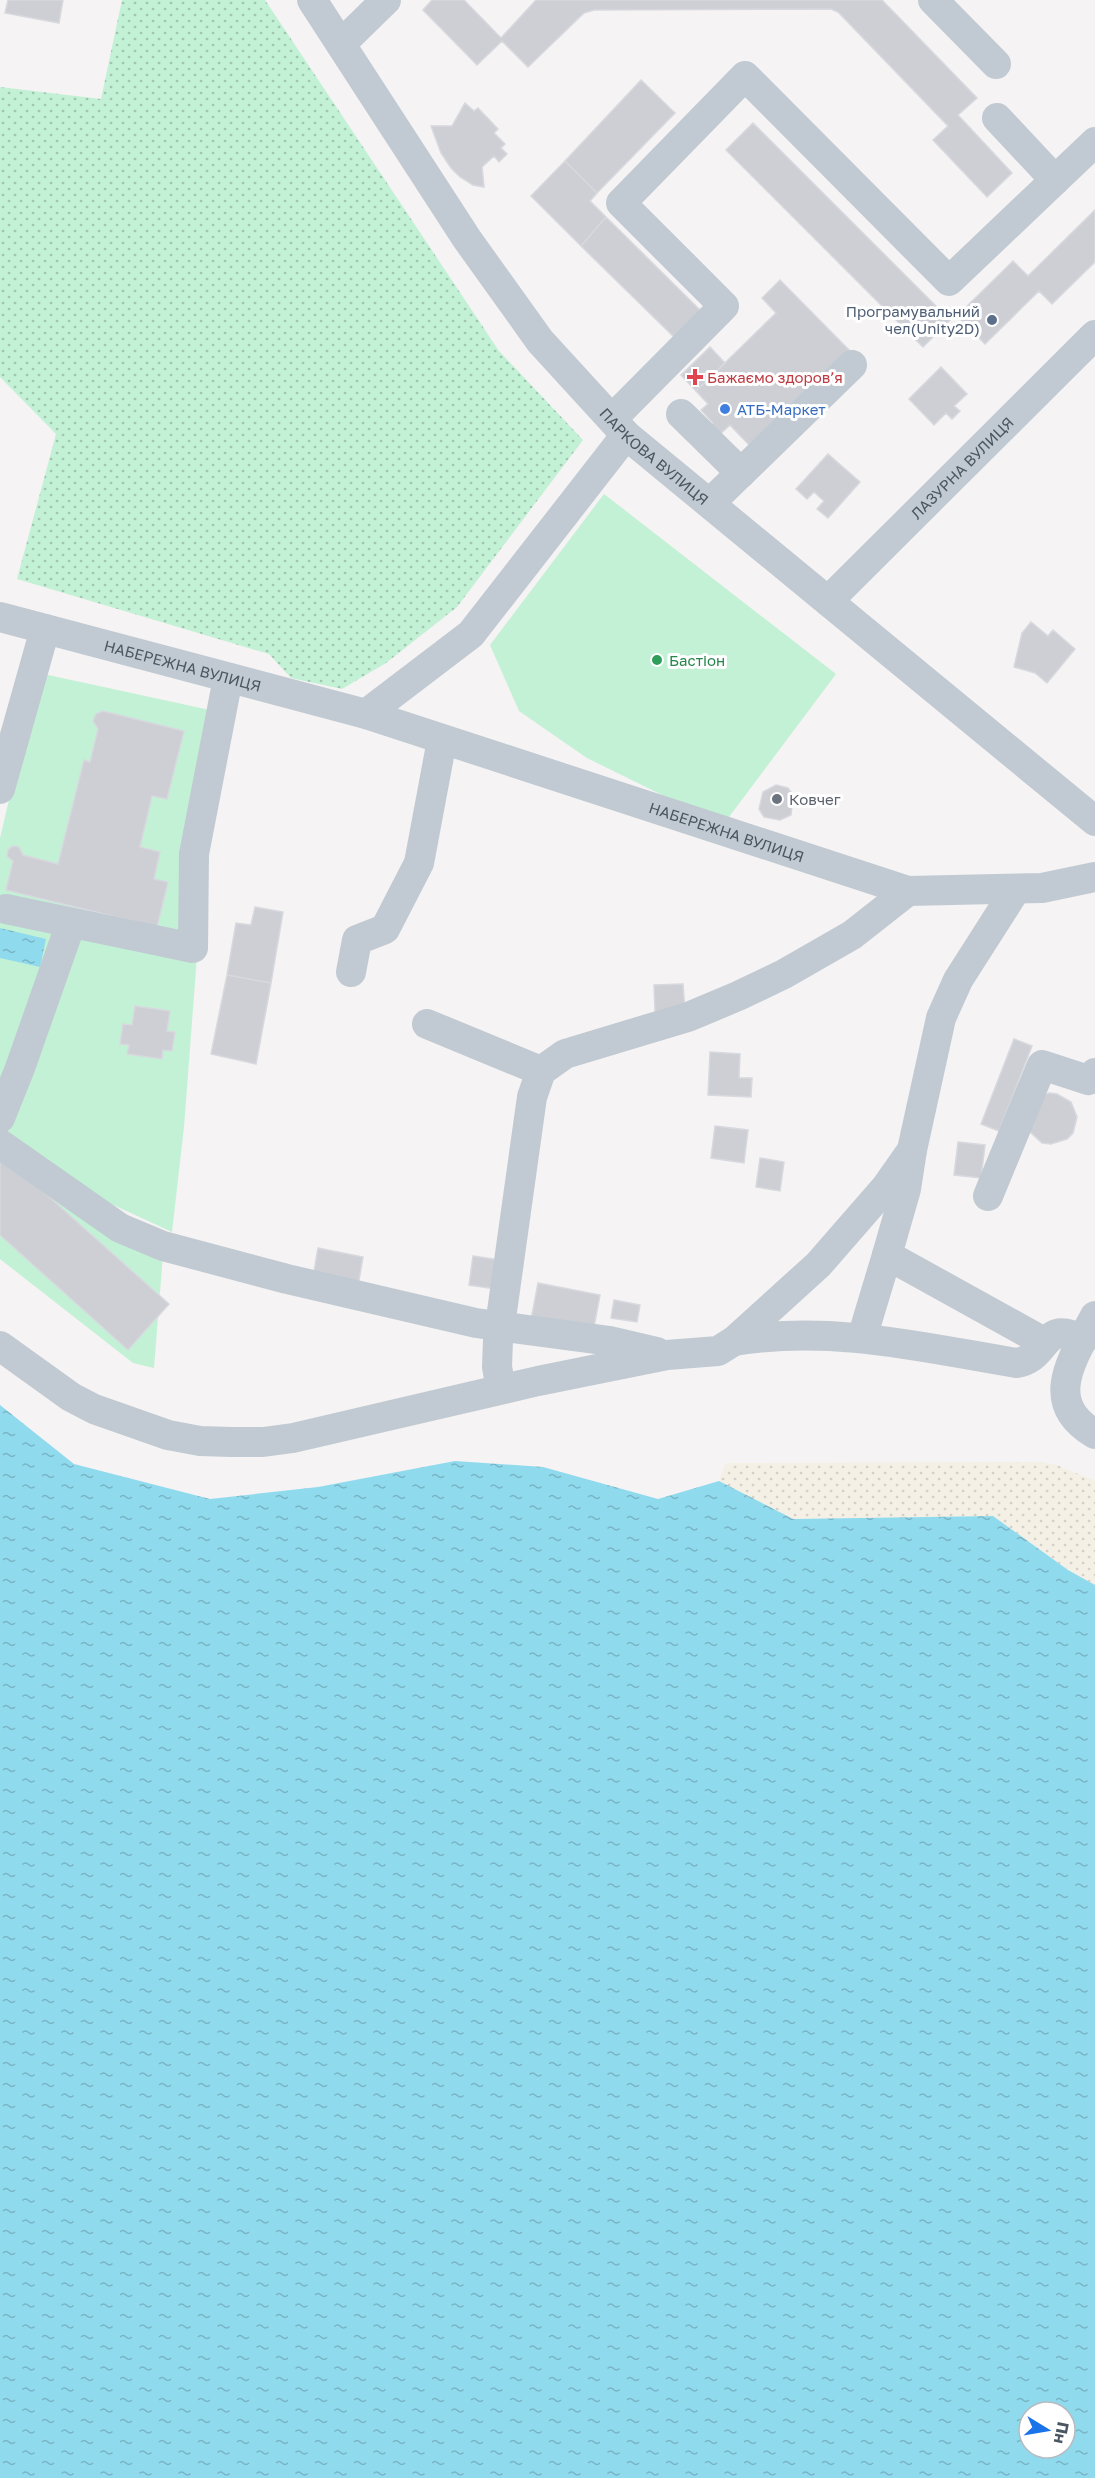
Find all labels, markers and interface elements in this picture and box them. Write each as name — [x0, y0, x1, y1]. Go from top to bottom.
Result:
place label: Програмувальний чел(Unity2D) — [846, 302, 980, 337]
marker: Програмувальний чел(Unity2D) — [985, 313, 999, 327]
place label: Бажаємо здоровʼя — [707, 368, 843, 386]
marker: Бажаємо здоровʼя — [688, 370, 702, 384]
place label: АТБ-Маркет — [737, 400, 826, 418]
marker: АТБ-Маркет — [718, 402, 732, 416]
street label: ПАРКОВА ВУЛИЦЯ — [596, 404, 713, 508]
street label: ЛАЗУРНА ВУЛИЦЯ — [907, 413, 1017, 522]
street label: НАБЕРЕЖНА ВУЛИЦЯ — [102, 636, 263, 695]
place label: Бастіон — [669, 651, 725, 669]
marker: Бастіон — [650, 653, 664, 667]
place label: Ковчег — [789, 790, 841, 808]
marker: Ковчег — [770, 792, 784, 806]
street label: НАБЕРЕЖНА ВУЛИЦЯ — [647, 798, 806, 865]
north arrow — [1017, 2400, 1077, 2460]
text: Пн — [1050, 2420, 1074, 2445]

